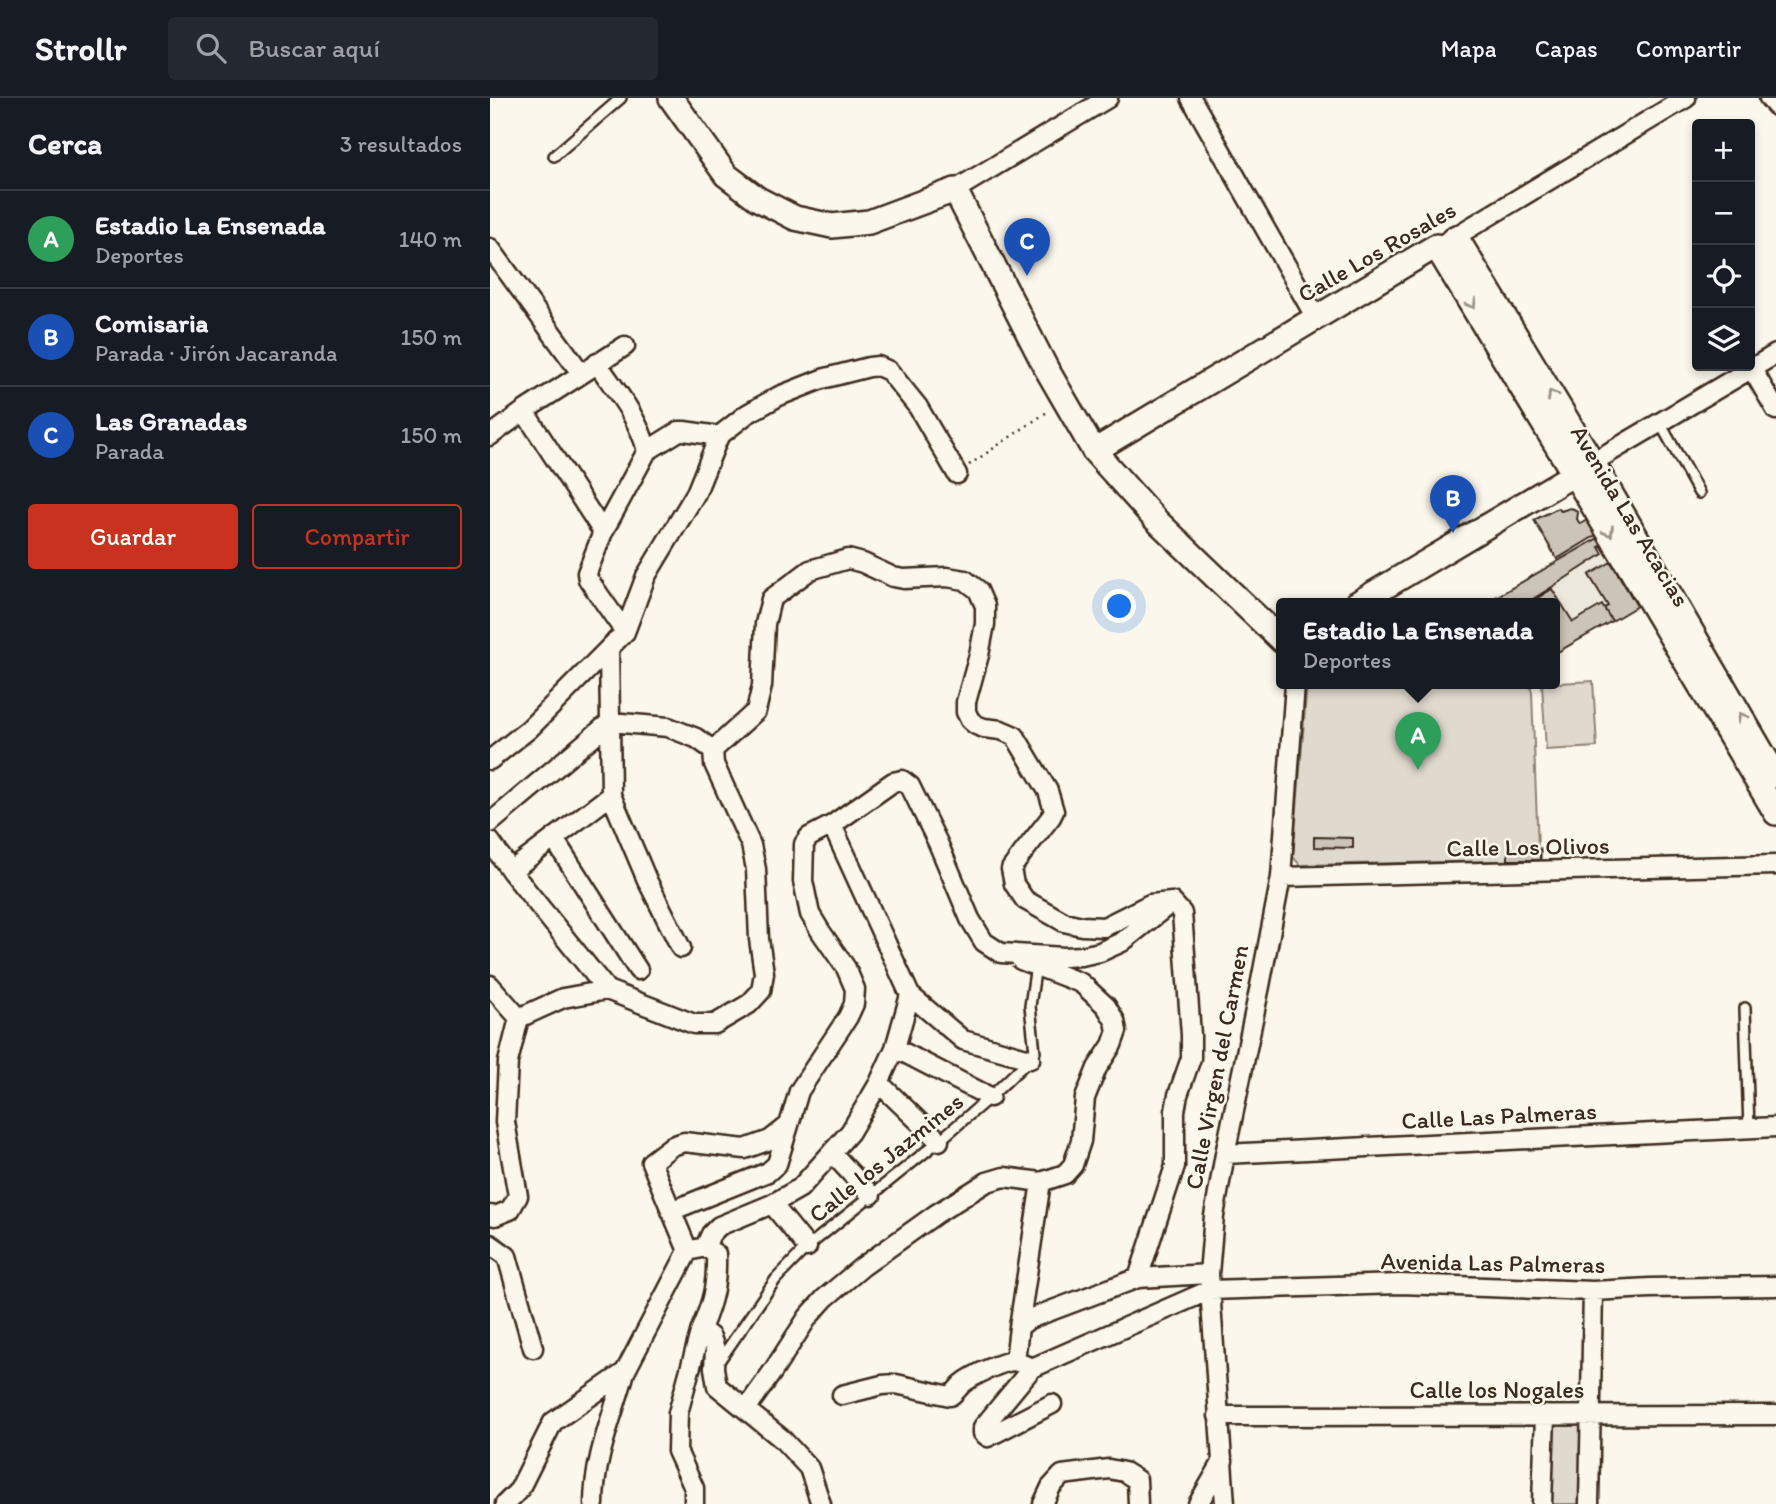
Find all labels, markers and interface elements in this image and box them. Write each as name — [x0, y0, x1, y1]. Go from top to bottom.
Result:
search box — [168, 17, 658, 80]
text: Strollr — [35, 29, 126, 68]
icon: search — [192, 29, 230, 67]
text: Buscar aquí — [248, 32, 380, 64]
text: Mapa — [1441, 34, 1497, 63]
text: Capas — [1535, 34, 1598, 63]
text: Compartir — [1636, 34, 1741, 63]
map controls — [1692, 119, 1755, 371]
button: + — [1692, 119, 1755, 182]
text: Cerca — [28, 125, 102, 162]
text: 3 resultados — [340, 130, 462, 158]
button: − — [1692, 182, 1755, 245]
street label: Calle Los Rosales — [1293, 195, 1461, 309]
text: Estadio La Ensenada — [95, 209, 326, 241]
pin: C — [1004, 218, 1050, 276]
text: A — [44, 225, 58, 253]
text: 140 m — [399, 225, 462, 253]
text: Deportes — [95, 241, 184, 269]
button: locate — [1692, 245, 1755, 308]
one-way arrow — [1463, 297, 1476, 310]
text: Comisaria — [95, 307, 208, 339]
button: layers — [1692, 308, 1755, 371]
text: B — [44, 323, 58, 351]
text: 150 m — [401, 323, 462, 351]
text: Parada · Jirón Jacaranda — [95, 339, 337, 367]
one-way arrow — [1547, 389, 1560, 402]
text: Las Granadas — [95, 405, 247, 437]
street label: Avenida Las Acacias — [1565, 420, 1696, 612]
text: C — [44, 421, 58, 449]
text: 150 m — [401, 421, 462, 449]
text: Parada — [95, 437, 164, 465]
pin: B — [1430, 475, 1476, 533]
button: Guardar — [28, 504, 238, 569]
button: Compartir — [252, 504, 462, 569]
one-way arrow — [1601, 525, 1614, 538]
your location — [1102, 589, 1136, 623]
popup — [1276, 598, 1560, 689]
text: Estadio La Ensenada — [1303, 614, 1533, 646]
text: Deportes — [1303, 646, 1391, 674]
pin: A — [1395, 712, 1441, 770]
one-way arrow — [1737, 712, 1750, 725]
street label: Calle Los Olivos — [1446, 831, 1610, 862]
street label: Calle Virgen del Carmen — [1179, 942, 1255, 1192]
street label: Calle los Jazmines — [803, 1086, 969, 1229]
street label: Calle Las Palmeras — [1400, 1096, 1598, 1135]
street label: Avenida Las Palmeras — [1380, 1246, 1606, 1279]
street label: Calle los Nogales — [1410, 1375, 1584, 1404]

